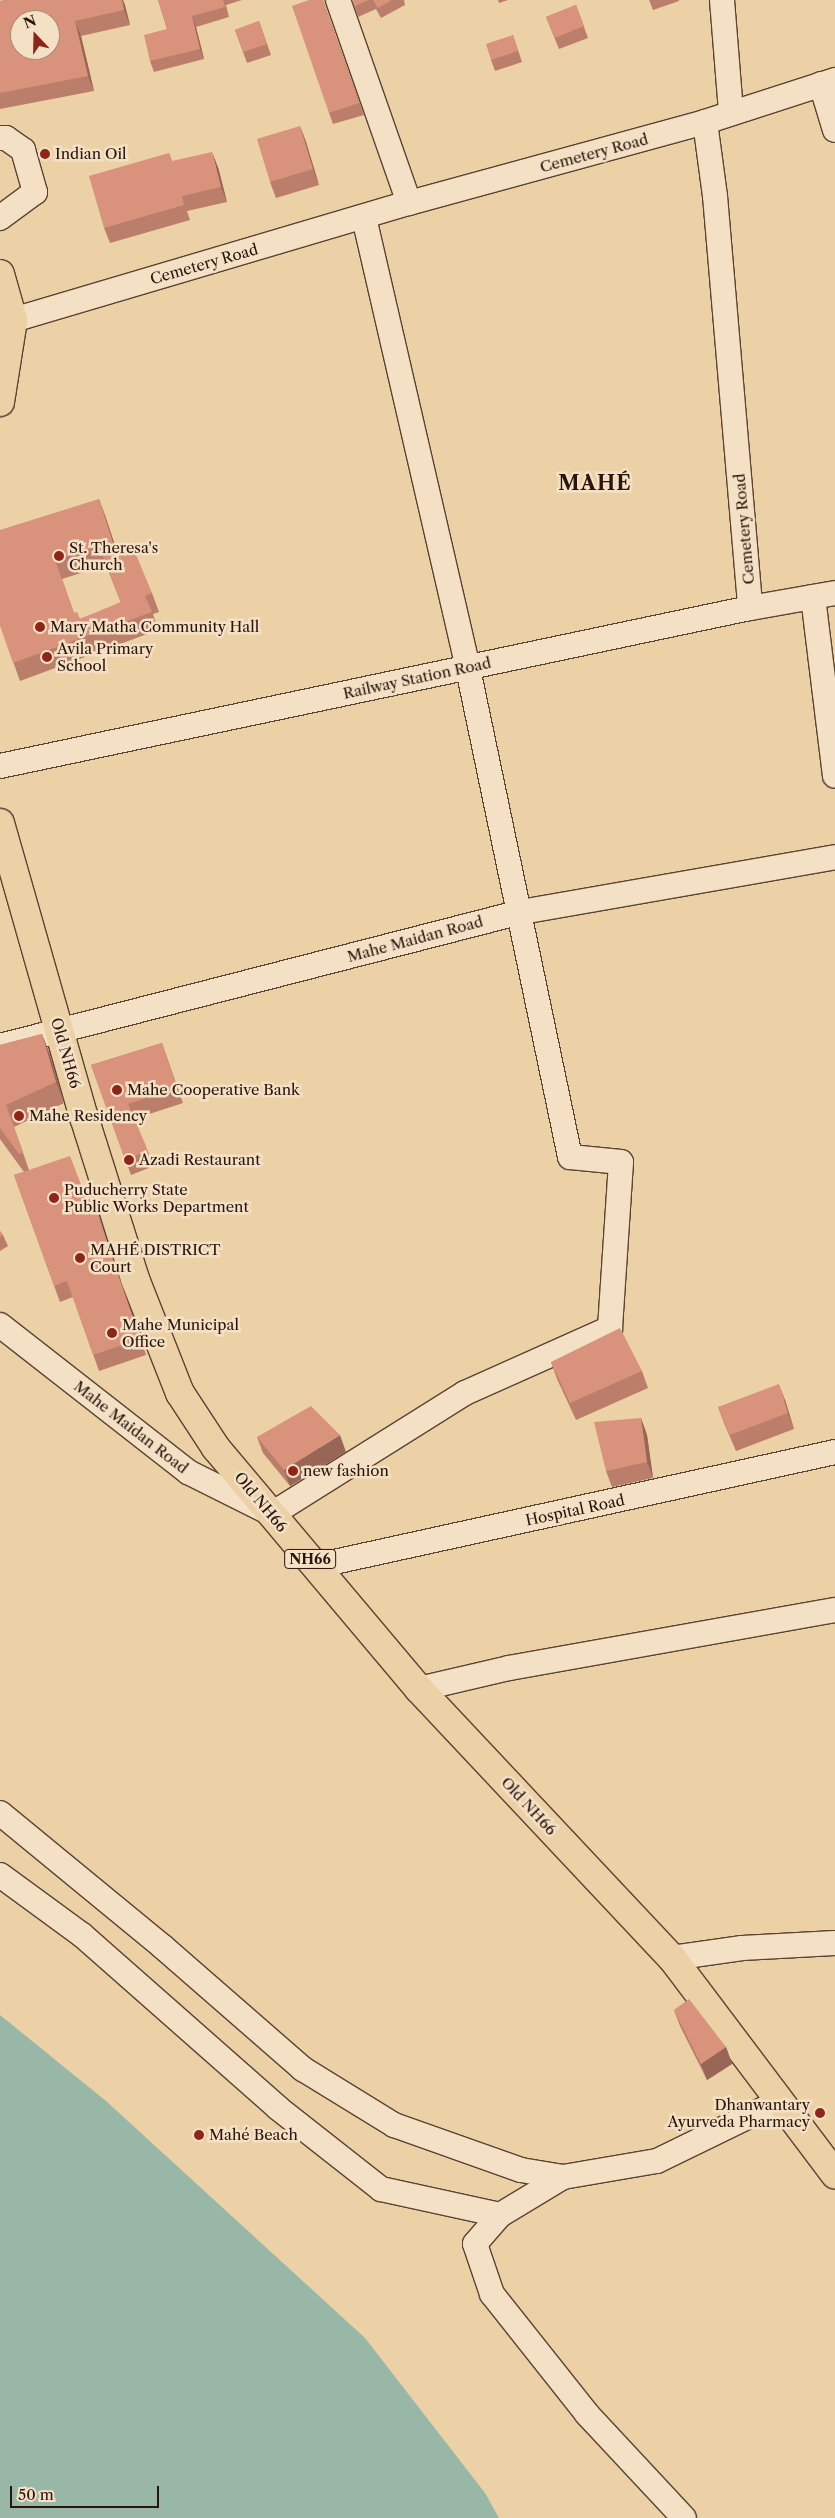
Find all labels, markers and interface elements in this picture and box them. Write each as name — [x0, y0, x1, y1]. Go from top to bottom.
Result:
north arrow — [10, 10, 60, 60]
text: N — [21, 11, 39, 33]
street label: Cemetery Road — [538, 130, 650, 176]
place label: Indian Oil — [55, 145, 127, 163]
marker: Indian Oil — [39, 148, 51, 160]
street label: Cemetery Road — [148, 240, 260, 288]
district label: MAHÉ — [558, 471, 632, 495]
street label: Cemetery Road — [730, 473, 758, 585]
place label: St. Theresa's Church — [69, 538, 159, 573]
marker: St. Theresa's Church — [53, 550, 65, 562]
place label: Mary Matha Community Hall — [50, 618, 260, 636]
marker: Mary Matha Community Hall — [34, 621, 46, 633]
place label: Avila Primary School — [57, 639, 154, 674]
marker: Avila Primary School — [41, 651, 53, 663]
street label: Railway Station Road — [341, 653, 493, 703]
street label: Mahe Maidan Road — [345, 912, 485, 966]
street label: Old NH66 — [47, 1016, 85, 1090]
place label: Mahe Cooperative Bank — [127, 1081, 300, 1099]
marker: Mahe Cooperative Bank — [111, 1084, 123, 1096]
place label: Mahe Residency — [29, 1107, 147, 1125]
marker: Mahe Residency — [13, 1110, 25, 1122]
place label: Azadi Restaurant — [139, 1151, 261, 1169]
marker: Azadi Restaurant — [123, 1154, 135, 1166]
place label: Puducherry State Public Works Department — [64, 1180, 249, 1215]
marker: Puducherry State Public Works Department — [48, 1192, 60, 1204]
place label: MAHÉ DISTRICT Court — [90, 1240, 221, 1275]
marker: MAHÉ DISTRICT Court — [74, 1252, 86, 1264]
place label: Mahe Municipal Office — [122, 1315, 239, 1350]
marker: Mahe Municipal Office — [106, 1327, 118, 1339]
street label: Mahe Maidan Road — [70, 1377, 192, 1477]
place label: new fashion — [303, 1462, 389, 1480]
marker: new fashion — [287, 1465, 299, 1477]
street label: Old NH66 — [231, 1468, 291, 1536]
street label: Hospital Road — [524, 1491, 626, 1529]
road number: NH66 — [284, 1548, 336, 1570]
street label: Old NH66 — [498, 1773, 560, 1839]
place label: Dhanwantary Ayurveda Pharmacy — [667, 2095, 810, 2130]
marker: Dhanwantary Ayurveda Pharmacy — [814, 2107, 826, 2119]
place label: Mahé Beach — [209, 2126, 298, 2144]
marker: Mahé Beach — [193, 2129, 205, 2141]
scale bar — [12, 2476, 161, 2508]
text: 50 m — [18, 2485, 54, 2504]

